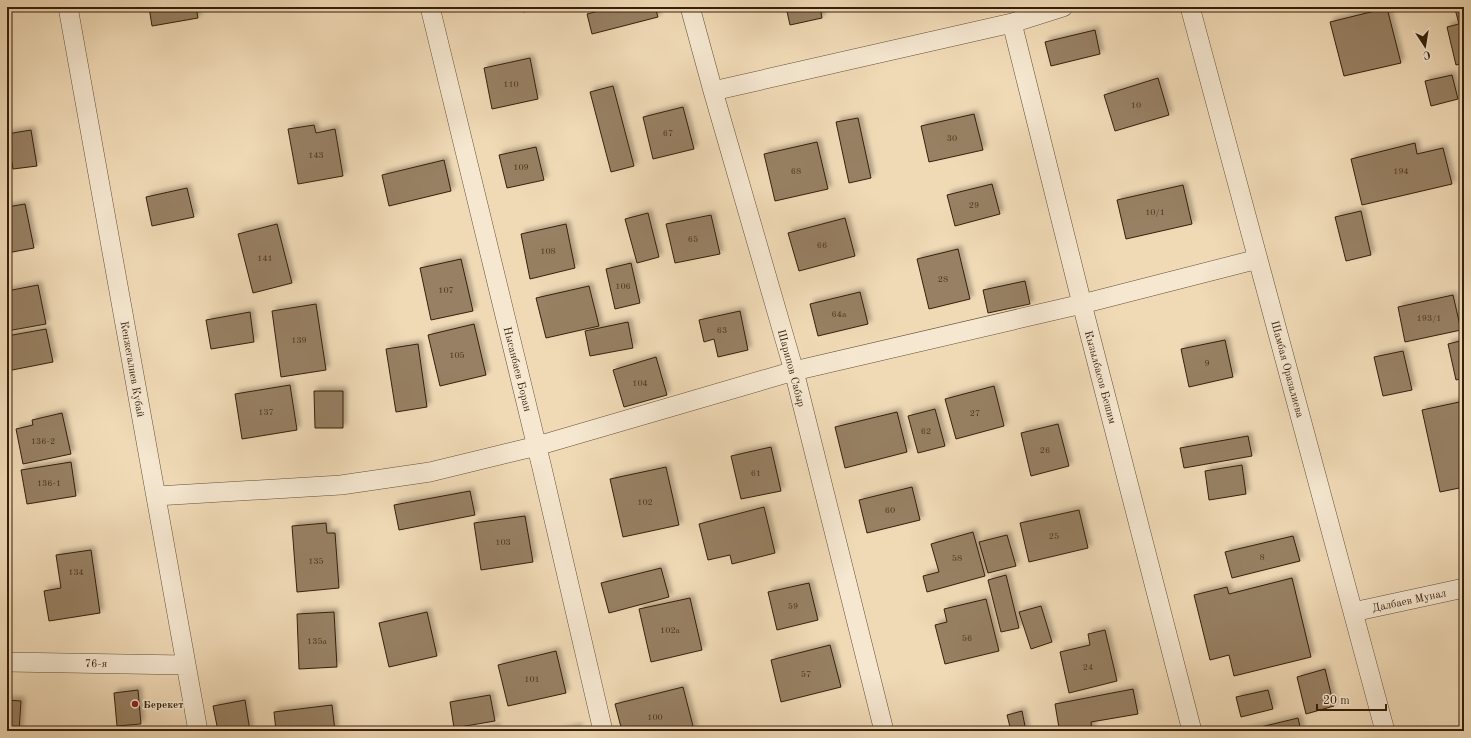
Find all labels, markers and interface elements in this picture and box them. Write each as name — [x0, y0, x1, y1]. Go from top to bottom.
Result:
north arrow — [1405, 26, 1445, 66]
text: С — [1422, 48, 1431, 60]
house number: 110 — [503, 80, 519, 89]
house number: 10 — [1131, 101, 1141, 110]
house number: 67 — [663, 129, 673, 138]
house number: 30 — [947, 134, 957, 143]
house number: 143 — [308, 151, 324, 160]
house number: 109 — [513, 163, 529, 172]
house number: 68 — [791, 167, 801, 176]
house number: 194 — [1393, 167, 1409, 176]
house number: 29 — [969, 201, 979, 210]
house number: 10/1 — [1145, 208, 1165, 217]
house number: 65 — [688, 235, 698, 244]
house number: 66 — [817, 241, 827, 250]
house number: 108 — [540, 247, 556, 256]
house number: 141 — [257, 254, 273, 263]
house number: 28 — [938, 275, 948, 284]
house number: 106 — [615, 282, 631, 291]
house number: 107 — [438, 286, 454, 295]
house number: 64а — [832, 310, 847, 319]
house number: 193/1 — [1417, 314, 1441, 323]
street label: Кенжегалиев Кубай — [118, 320, 145, 418]
street label: Шамбая Оразалиева — [1268, 320, 1305, 420]
street label: Нысанбаев Боран — [501, 326, 532, 413]
house number: 63 — [717, 326, 727, 335]
street label: Шарипов Сабыр — [775, 328, 806, 409]
street label: Кызылбасов Бешим — [1082, 330, 1117, 425]
house number: 139 — [291, 336, 307, 345]
house number: 105 — [449, 351, 465, 360]
house number: 9 — [1204, 359, 1210, 368]
house number: 104 — [632, 379, 648, 388]
house number: 137 — [258, 408, 274, 417]
house number: 27 — [970, 409, 980, 418]
house number: 62 — [921, 427, 931, 436]
house number: 136-2 — [31, 437, 55, 446]
house number: 26 — [1040, 446, 1050, 455]
house number: 61 — [751, 469, 761, 478]
house number: 136-1 — [37, 479, 61, 488]
house number: 102 — [637, 498, 653, 507]
house number: 60 — [885, 506, 895, 515]
house number: 25 — [1049, 532, 1059, 541]
house number: 103 — [495, 538, 511, 547]
house number: 8 — [1259, 553, 1265, 562]
house number: 58 — [952, 554, 962, 563]
house number: 135 — [308, 557, 324, 566]
house number: 134 — [68, 568, 84, 577]
street label: Далбаев Мунал — [1371, 588, 1448, 615]
house number: 59 — [788, 602, 798, 611]
house number: 102а — [660, 626, 681, 635]
house number: 56 — [962, 634, 972, 643]
house number: 135а — [307, 637, 328, 646]
street label: 76-я — [85, 659, 108, 670]
house number: 24 — [1083, 663, 1093, 672]
house number: 57 — [801, 670, 811, 679]
house number: 101 — [524, 675, 540, 684]
scale bar — [1317, 686, 1386, 712]
text: 20 m — [1323, 695, 1350, 707]
marker: Берекет — [130, 699, 140, 709]
place label: Берекет — [143, 700, 183, 711]
house number: 100 — [647, 713, 663, 722]

